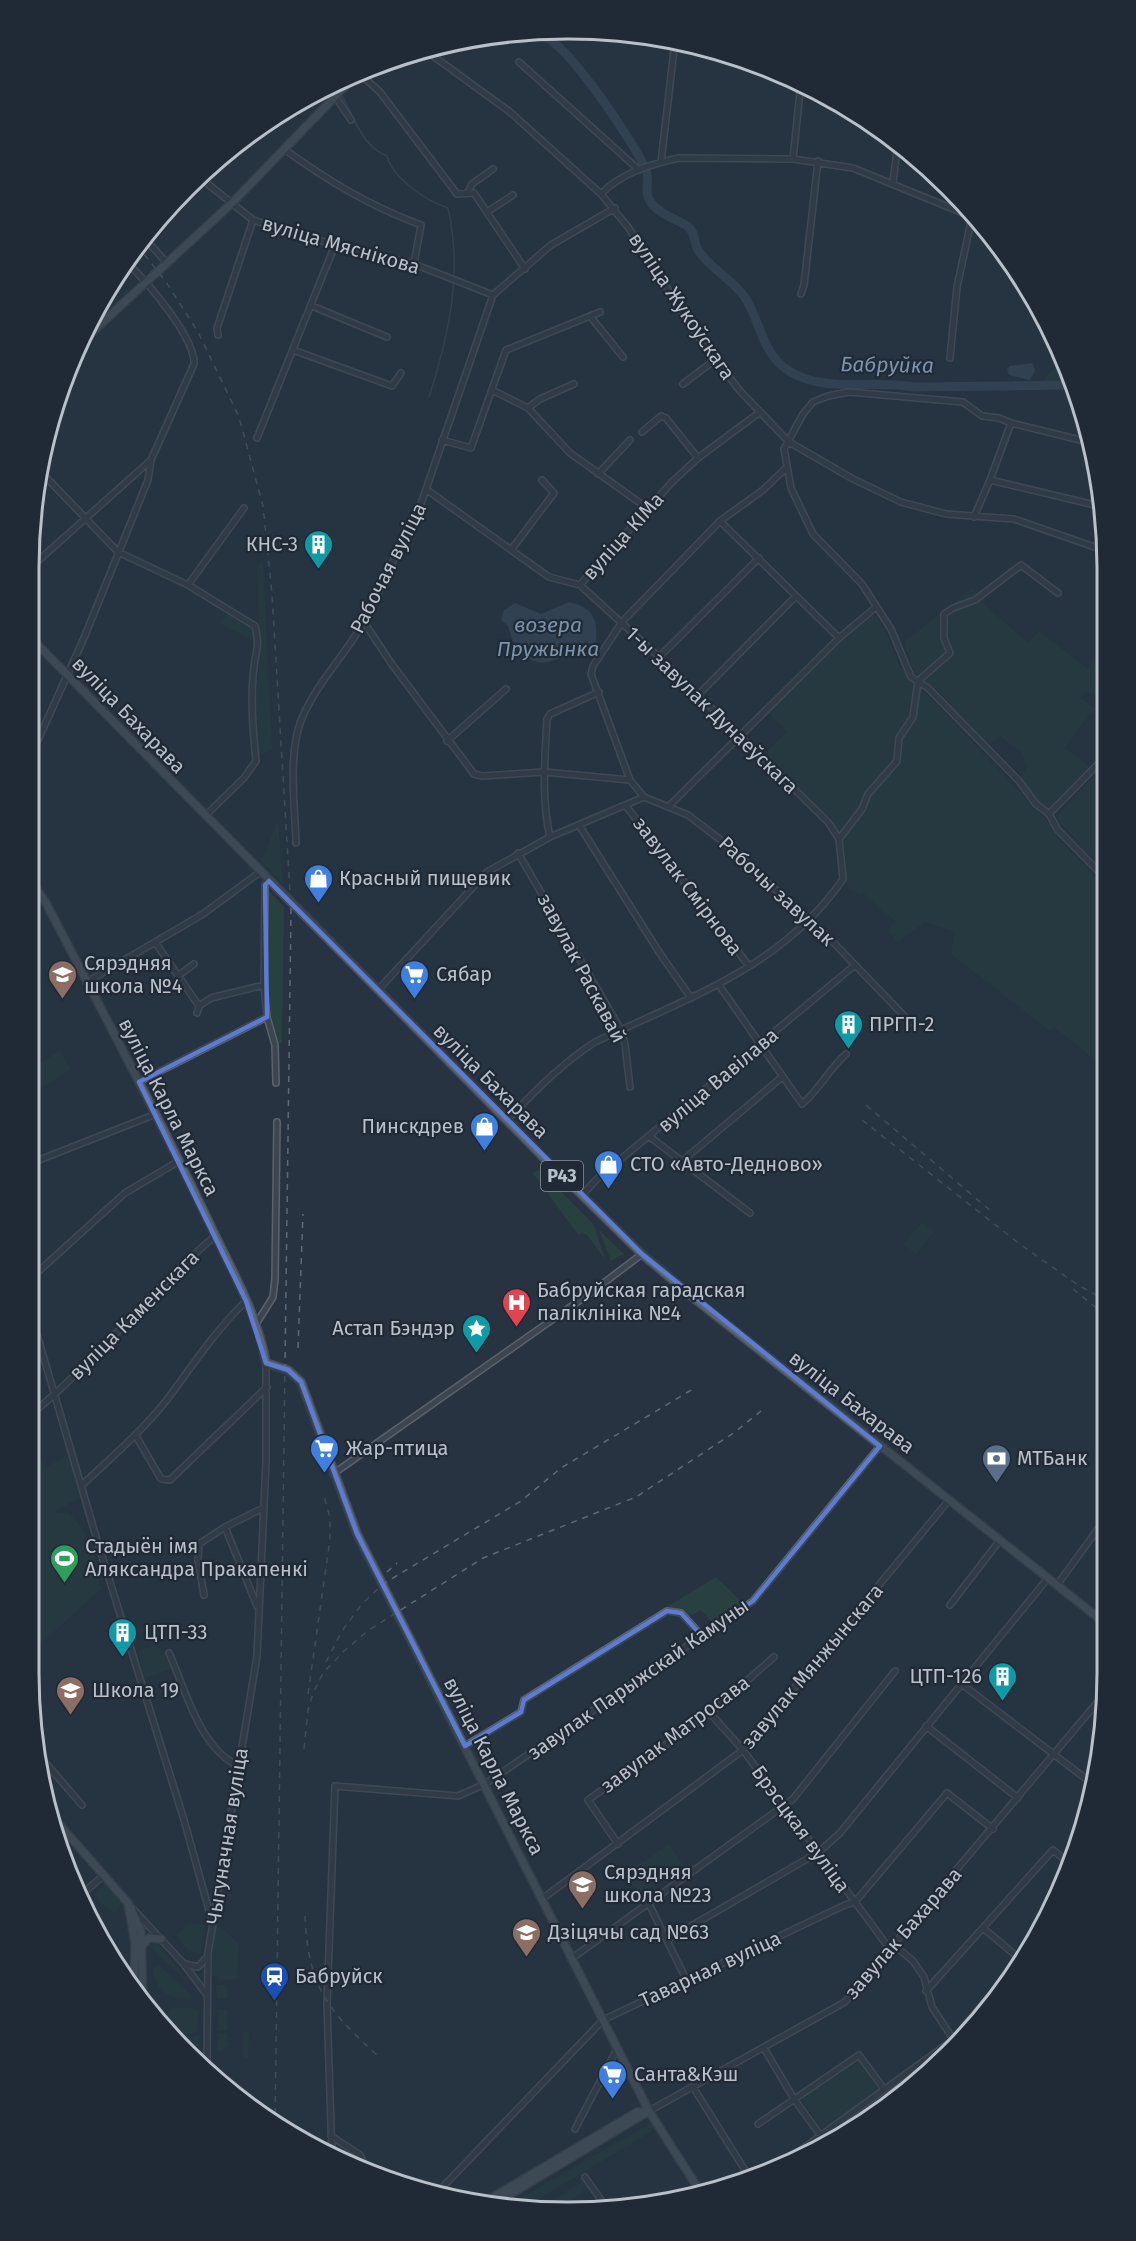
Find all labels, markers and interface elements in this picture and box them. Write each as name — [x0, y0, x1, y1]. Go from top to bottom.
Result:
street label: вуліца Мяснікова — [259, 211, 423, 279]
street label: вуліца Жукоўскага — [624, 228, 740, 384]
water label: Бабруйка — [840, 351, 934, 379]
street label: вуліца КІМа — [577, 487, 669, 585]
street label: Рабочая вуліца — [345, 499, 431, 637]
building icon: КНС-3 — [303, 528, 335, 570]
place label: КНС-3 — [246, 532, 298, 556]
water label: возера Пружынка — [497, 612, 599, 662]
street label: 1-ы завулак Дунаеўскага — [621, 621, 803, 799]
street label: вуліца Бахарава — [67, 652, 191, 778]
street label: завулак Смірнова — [628, 812, 748, 960]
street label: Рабочы завулак — [714, 831, 840, 951]
shop icon: Красный пищевик — [302, 862, 334, 904]
place label: Красный пищевик — [339, 866, 511, 890]
street label: завулак Раскавай — [533, 889, 631, 1047]
place label: Сярэдняя школа №4 — [84, 951, 183, 998]
school or university icon: Сярэдняя школа №4 — [47, 958, 79, 1000]
supermarket icon: Сябар — [399, 958, 431, 1000]
place label: Сябар — [436, 962, 492, 986]
building icon: ПРГП-2 — [832, 1008, 864, 1050]
place label: ПРГП-2 — [869, 1012, 935, 1036]
street label: вуліца Карла Маркса — [114, 1014, 224, 1200]
street label: вуліца Бахарава — [428, 1018, 554, 1144]
street label: вуліца Вавілава — [653, 1023, 783, 1137]
shop icon: Пинскдрев — [469, 1110, 501, 1152]
place label: Пинскдрев — [361, 1114, 464, 1138]
shop icon: СТО «Авто-Дедново» — [593, 1148, 625, 1190]
place label: СТО «Авто-Дедново» — [630, 1152, 823, 1176]
road number: Р43 — [541, 1161, 583, 1191]
street label: вуліца Каменскага — [64, 1245, 204, 1385]
place label: Бабруйская гарадская паліклініка №4 — [537, 1278, 745, 1325]
hospital icon: Бабруйская гарадская паліклініка №4 — [500, 1286, 532, 1328]
place icon: Астап Бэндэр — [460, 1312, 492, 1354]
place label: Астап Бэндэр — [332, 1316, 455, 1340]
street label: вуліца Бахарава — [784, 1345, 920, 1459]
supermarket icon: Жар-птица — [309, 1432, 341, 1474]
place label: Жар-птица — [346, 1436, 449, 1460]
bank icon: МТБанк — [980, 1442, 1012, 1484]
place label: МТБанк — [1017, 1446, 1088, 1470]
place label: Стадыён імя Аляксандра Пракапенкі — [85, 1534, 308, 1581]
sports icon: Стадыён імя Аляксандра Пракапенкі — [48, 1542, 80, 1584]
street label: завулак Мянжынскага — [736, 1579, 888, 1753]
street label: завулак Парыжскай Камуны — [523, 1593, 753, 1765]
building icon: ЦТП-33 — [107, 1616, 139, 1658]
place label: ЦТП-33 — [144, 1620, 208, 1644]
building icon: ЦТП-126 — [987, 1660, 1019, 1702]
place label: ЦТП-126 — [909, 1664, 982, 1688]
street label: завулак Матросава — [596, 1670, 754, 1798]
street label: вуліца Карла Маркса — [439, 1673, 549, 1859]
school or university icon: Школа 19 — [55, 1674, 87, 1716]
place label: Школа 19 — [92, 1678, 179, 1702]
street label: Чыгуначная вуліца — [201, 1746, 253, 1926]
street label: Брэсцкая вуліца — [747, 1761, 855, 1897]
place label: Сярэдняя школа №23 — [604, 1860, 712, 1907]
street label: завулак Бахарава — [839, 1862, 967, 2004]
school or university icon: Сярэдняя школа №23 — [567, 1868, 599, 1910]
school or university icon: Дзіцячы сад №63 — [511, 1916, 543, 1958]
place label: Дзіцячы сад №63 — [547, 1920, 709, 1944]
street label: Таварная вуліца — [635, 1926, 785, 2012]
station icon: Бабруйск — [258, 1960, 290, 2002]
place label: Бабруйск — [295, 1964, 383, 1988]
supermarket icon: Санта&Кэш — [597, 2058, 629, 2100]
place label: Санта&Кэш — [634, 2062, 739, 2086]

